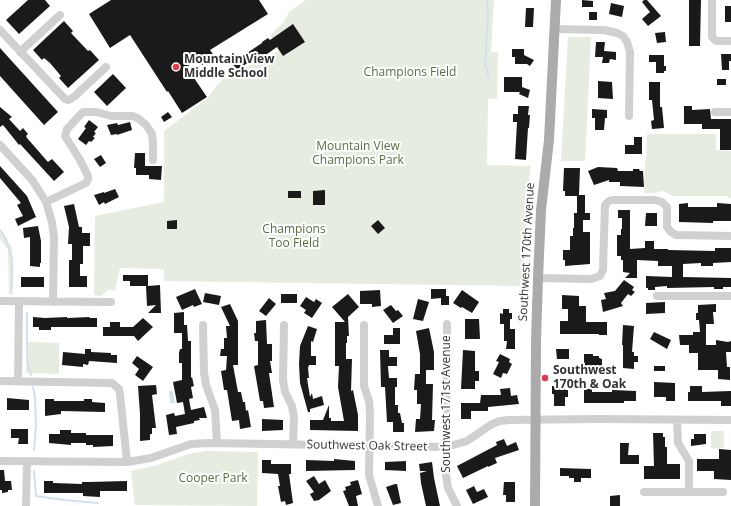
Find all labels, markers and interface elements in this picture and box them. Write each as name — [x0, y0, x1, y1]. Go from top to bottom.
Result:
place label: Mountain View Middle School — [184, 53, 274, 81]
marker: Mountain View Middle School — [171, 62, 181, 72]
park label: Champions Field — [364, 66, 456, 80]
park label: Mountain View Champions Park — [312, 140, 404, 168]
street label: Southwest 170th Avenue — [516, 182, 538, 322]
park label: Champions Too Field — [262, 223, 326, 251]
street label: Southwest 171st Avenue — [440, 335, 454, 473]
place label: Southwest 170th & Oak — [553, 364, 626, 392]
marker: Southwest 170th & Oak — [540, 373, 550, 383]
street label: Southwest Oak Street — [306, 438, 428, 454]
park label: Cooper Park — [178, 472, 248, 486]

